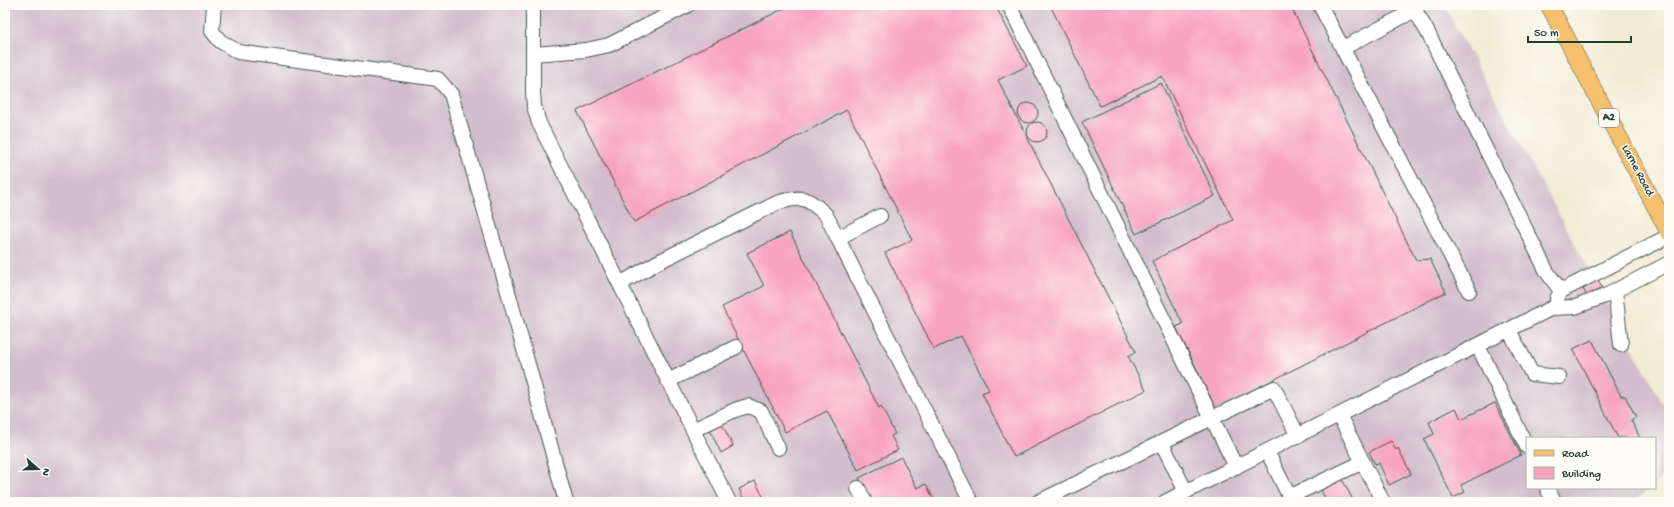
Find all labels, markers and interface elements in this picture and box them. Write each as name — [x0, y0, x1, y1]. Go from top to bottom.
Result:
scale bar — [1528, 18, 1631, 44]
text: 50 m — [1534, 27, 1559, 41]
road number: A2 — [1599, 109, 1619, 127]
street label: Larne Road — [1618, 143, 1657, 200]
legend — [1526, 437, 1656, 489]
text: Road — [1562, 448, 1589, 462]
north arrow — [18, 449, 58, 489]
text: N — [39, 466, 52, 477]
text: Building — [1561, 468, 1601, 482]

